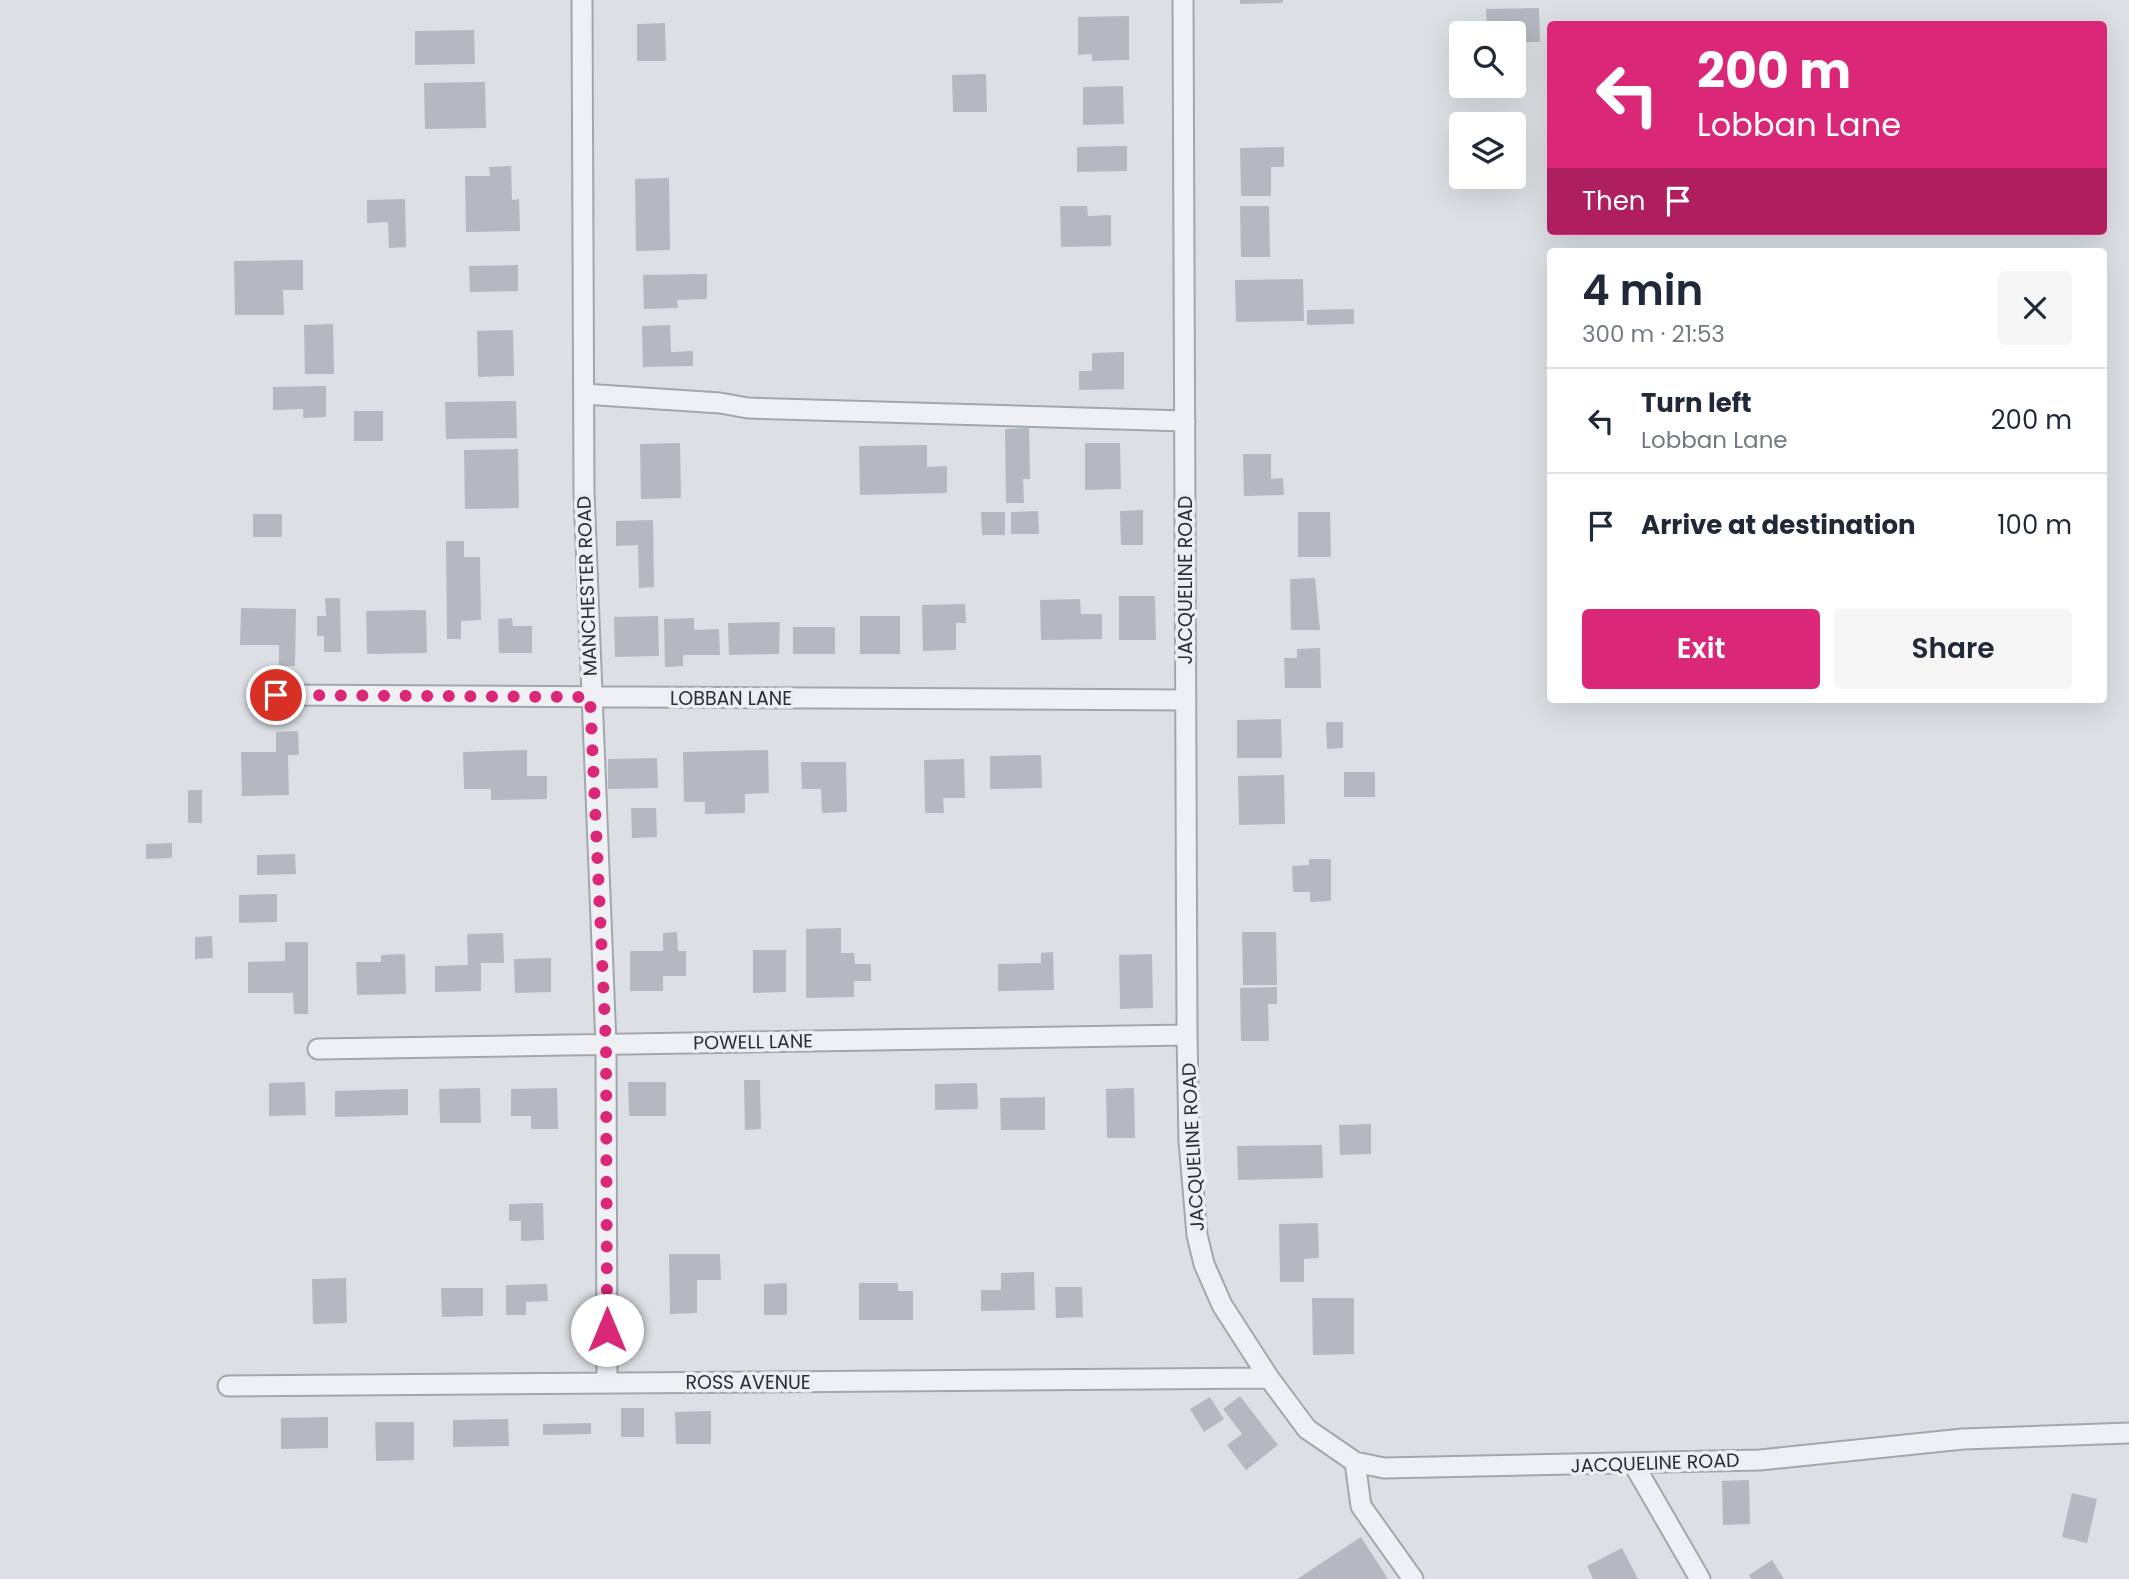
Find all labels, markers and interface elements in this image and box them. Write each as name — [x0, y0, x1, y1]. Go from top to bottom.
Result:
map controls — [1449, 21, 1526, 189]
button: search — [1449, 21, 1526, 98]
text: 200 m — [1697, 37, 1851, 105]
icon: left — [1582, 49, 1673, 140]
text: Lobban Lane — [1697, 102, 1901, 147]
button: layers — [1449, 112, 1526, 189]
icon: arrive — [1659, 182, 1697, 220]
text: Then — [1582, 183, 1645, 219]
text: 4 min — [1582, 261, 1703, 320]
button: close — [1998, 271, 2072, 345]
text: 300 m · 21:53 — [1582, 318, 1725, 350]
text: Turn left — [1641, 385, 1752, 421]
icon: left — [1582, 402, 1620, 440]
text: 200 m — [1991, 402, 2072, 438]
text: Lobban Lane — [1641, 424, 1788, 456]
street label: MANCHESTER ROAD — [570, 495, 604, 677]
street label: JACQUELINE ROAD — [1172, 496, 1199, 664]
icon: arrive — [1582, 507, 1620, 545]
text: Arrive at destination — [1641, 507, 1916, 543]
text: 100 m — [1997, 507, 2072, 543]
button: Exit — [1582, 609, 1820, 689]
button: Share — [1834, 609, 2072, 689]
pin — [246, 665, 306, 725]
icon: arrive — [257, 676, 295, 714]
street label: LOBBAN LANE — [670, 685, 792, 712]
street label: POWELL LANE — [693, 1027, 813, 1057]
street label: JACQUELINE ROAD — [1175, 1062, 1211, 1232]
position arrow — [570, 1293, 644, 1367]
street label: ROSS AVENUE — [685, 1369, 811, 1396]
street label: JACQUELINE ROAD — [1570, 1447, 1740, 1479]

